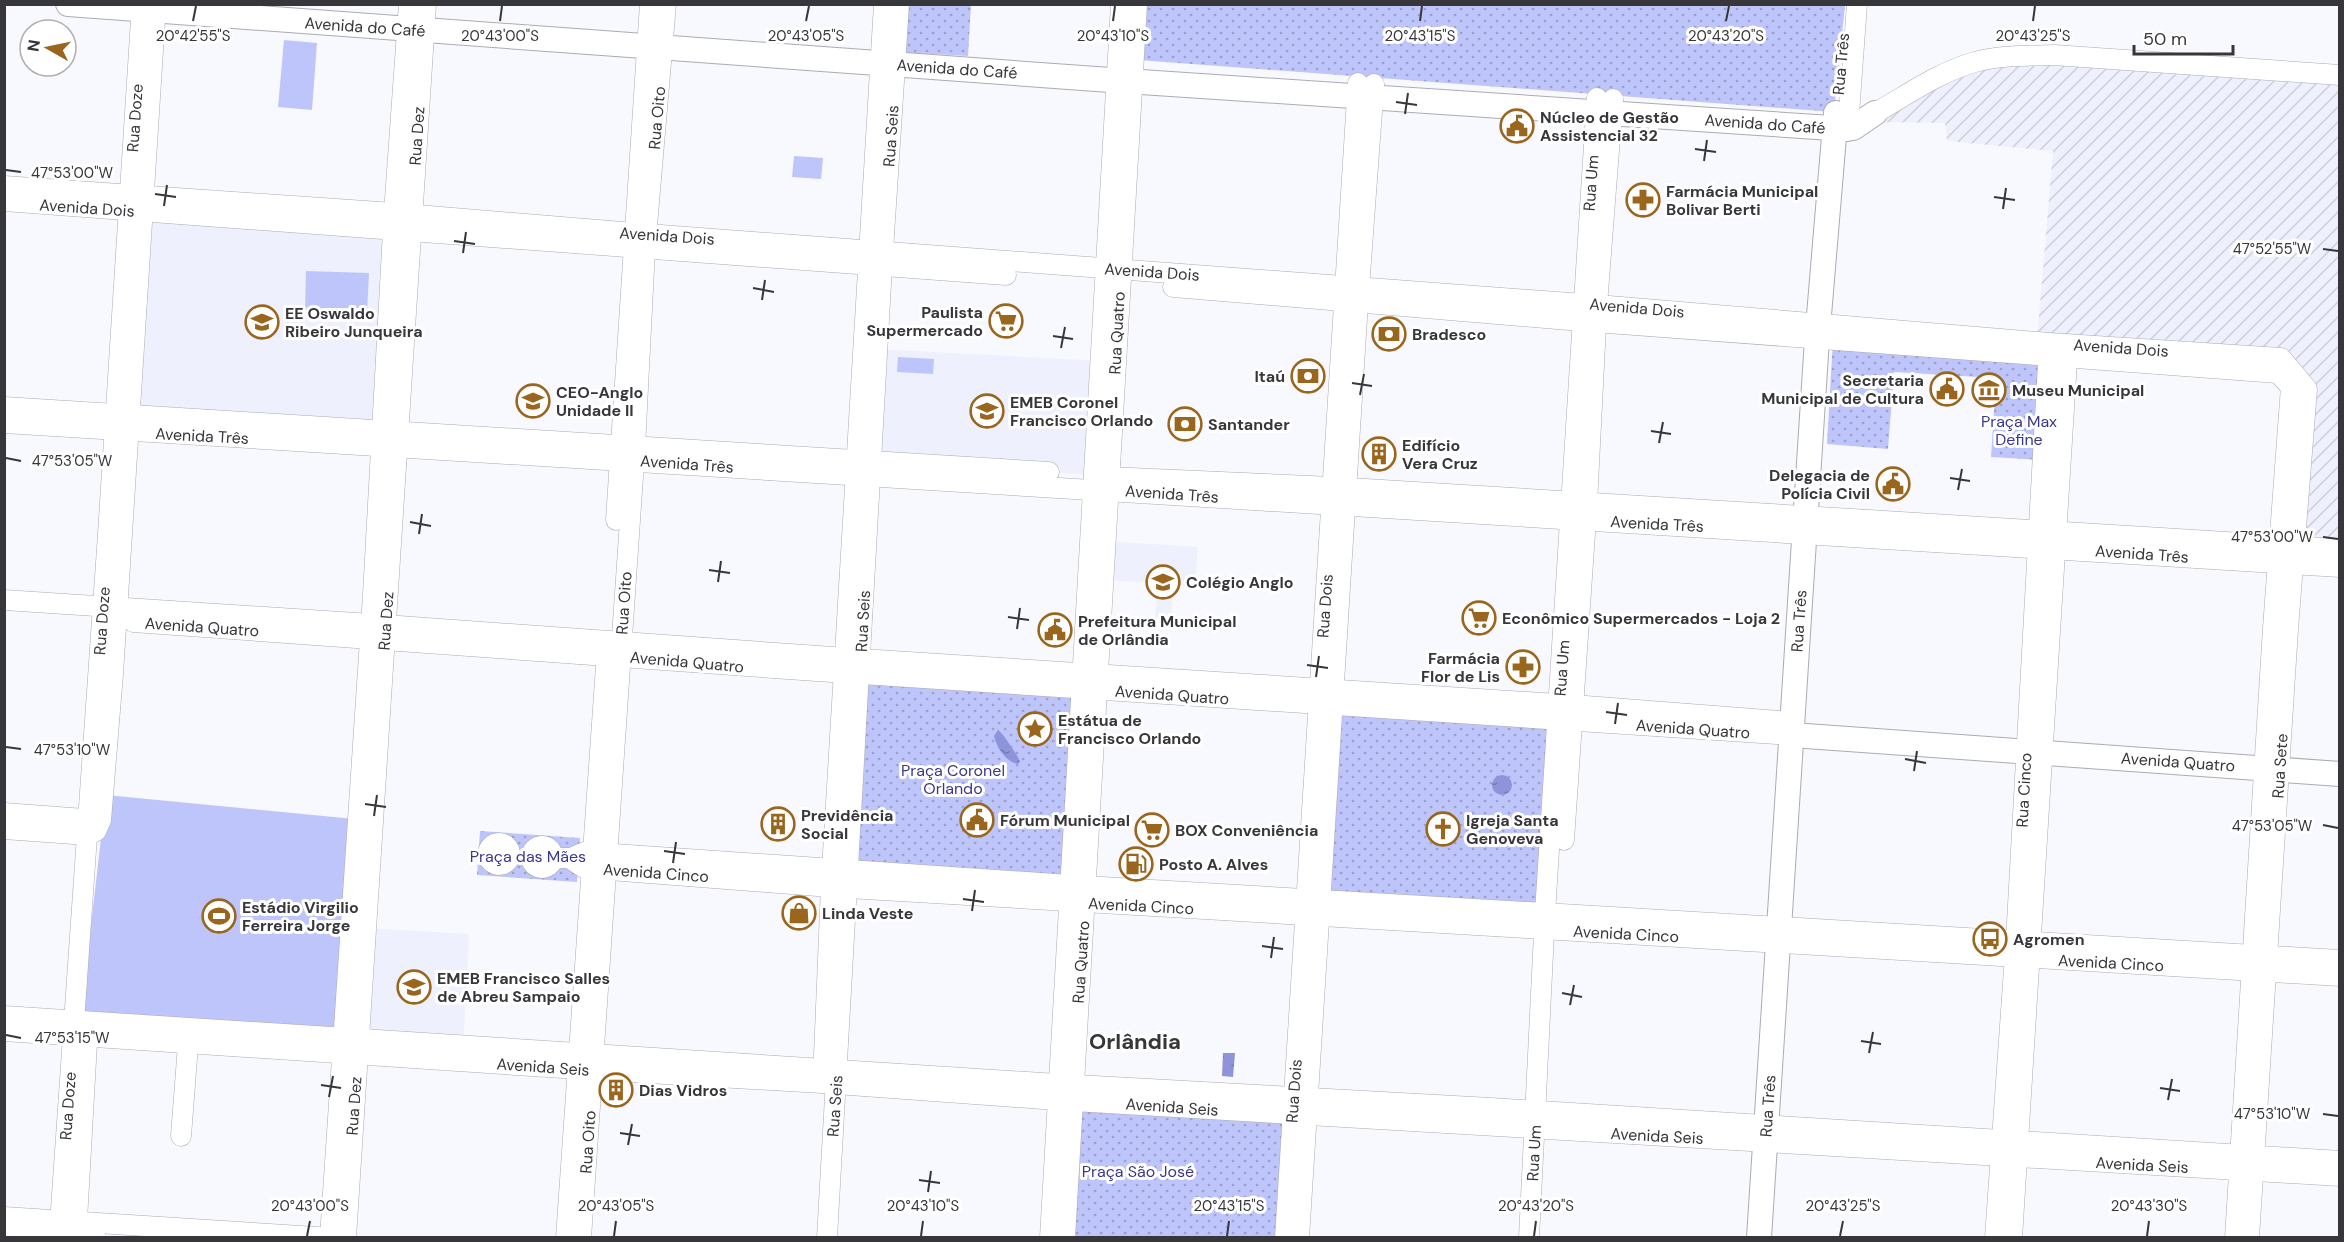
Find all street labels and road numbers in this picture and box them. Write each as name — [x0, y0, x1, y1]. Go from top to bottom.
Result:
street label: Avenida do Café — [304, 12, 426, 42]
street label: Rua Três — [1828, 32, 1854, 96]
street label: Avenida do Café — [896, 54, 1018, 84]
street label: Rua Doze — [122, 83, 148, 153]
street label: Rua Oito — [644, 86, 670, 150]
street label: Rua Seis — [878, 104, 904, 168]
street label: Rua Dez — [404, 106, 430, 166]
street label: Avenida do Café — [1704, 109, 1826, 139]
street label: Rua Um — [1579, 154, 1603, 212]
street label: Avenida Dois — [39, 194, 135, 222]
street label: Avenida Dois — [619, 222, 715, 250]
street label: Avenida Dois — [1104, 258, 1200, 286]
street label: Rua Quatro — [1104, 291, 1130, 375]
street label: Avenida Dois — [1589, 293, 1685, 323]
street label: Avenida Dois — [2073, 334, 2169, 362]
street label: Avenida Três — [155, 423, 249, 449]
street label: Avenida Três — [640, 450, 734, 478]
street label: Avenida Três — [1125, 480, 1219, 508]
street label: Avenida Três — [1610, 511, 1704, 537]
street label: Avenida Três — [2095, 540, 2189, 568]
street label: Rua Oito — [611, 571, 637, 635]
street label: Rua Dois — [1312, 573, 1338, 639]
street label: Rua Doze — [89, 586, 115, 656]
street label: Rua Três — [1786, 589, 1812, 653]
street label: Rua Seis — [851, 590, 875, 652]
street label: Rua Dez — [373, 591, 399, 651]
street label: Avenida Quatro — [144, 613, 260, 641]
street label: Rua Um — [1550, 639, 1574, 697]
street label: Avenida Quatro — [629, 647, 745, 677]
street label: Avenida Quatro — [1114, 681, 1230, 709]
street label: Avenida Quatro — [1635, 715, 1751, 743]
street label: Rua Sete — [2267, 733, 2293, 799]
street label: Avenida Quatro — [2120, 748, 2236, 776]
street label: Rua Cinco — [2012, 752, 2036, 828]
street label: Avenida Cinco — [602, 859, 710, 887]
street label: Avenida Cinco — [1087, 893, 1195, 919]
street label: Rua Quatro — [1068, 920, 1094, 1004]
street label: Avenida Cinco — [1572, 921, 1680, 947]
street label: Avenida Cinco — [2057, 950, 2165, 976]
street label: Avenida Seis — [496, 1053, 590, 1081]
street label: Rua Dois — [1281, 1058, 1307, 1124]
street label: Rua Doze — [55, 1071, 81, 1141]
street label: Rua Seis — [822, 1074, 848, 1138]
street label: Rua Três — [1755, 1074, 1781, 1138]
street label: Rua Dez — [341, 1076, 367, 1136]
street label: Avenida Seis — [1125, 1093, 1219, 1121]
street label: Rua Oito — [575, 1110, 601, 1174]
street label: Avenida Seis — [1610, 1123, 1704, 1149]
street label: Rua Um — [1522, 1124, 1546, 1182]
street label: Avenida Seis — [2095, 1152, 2189, 1178]

